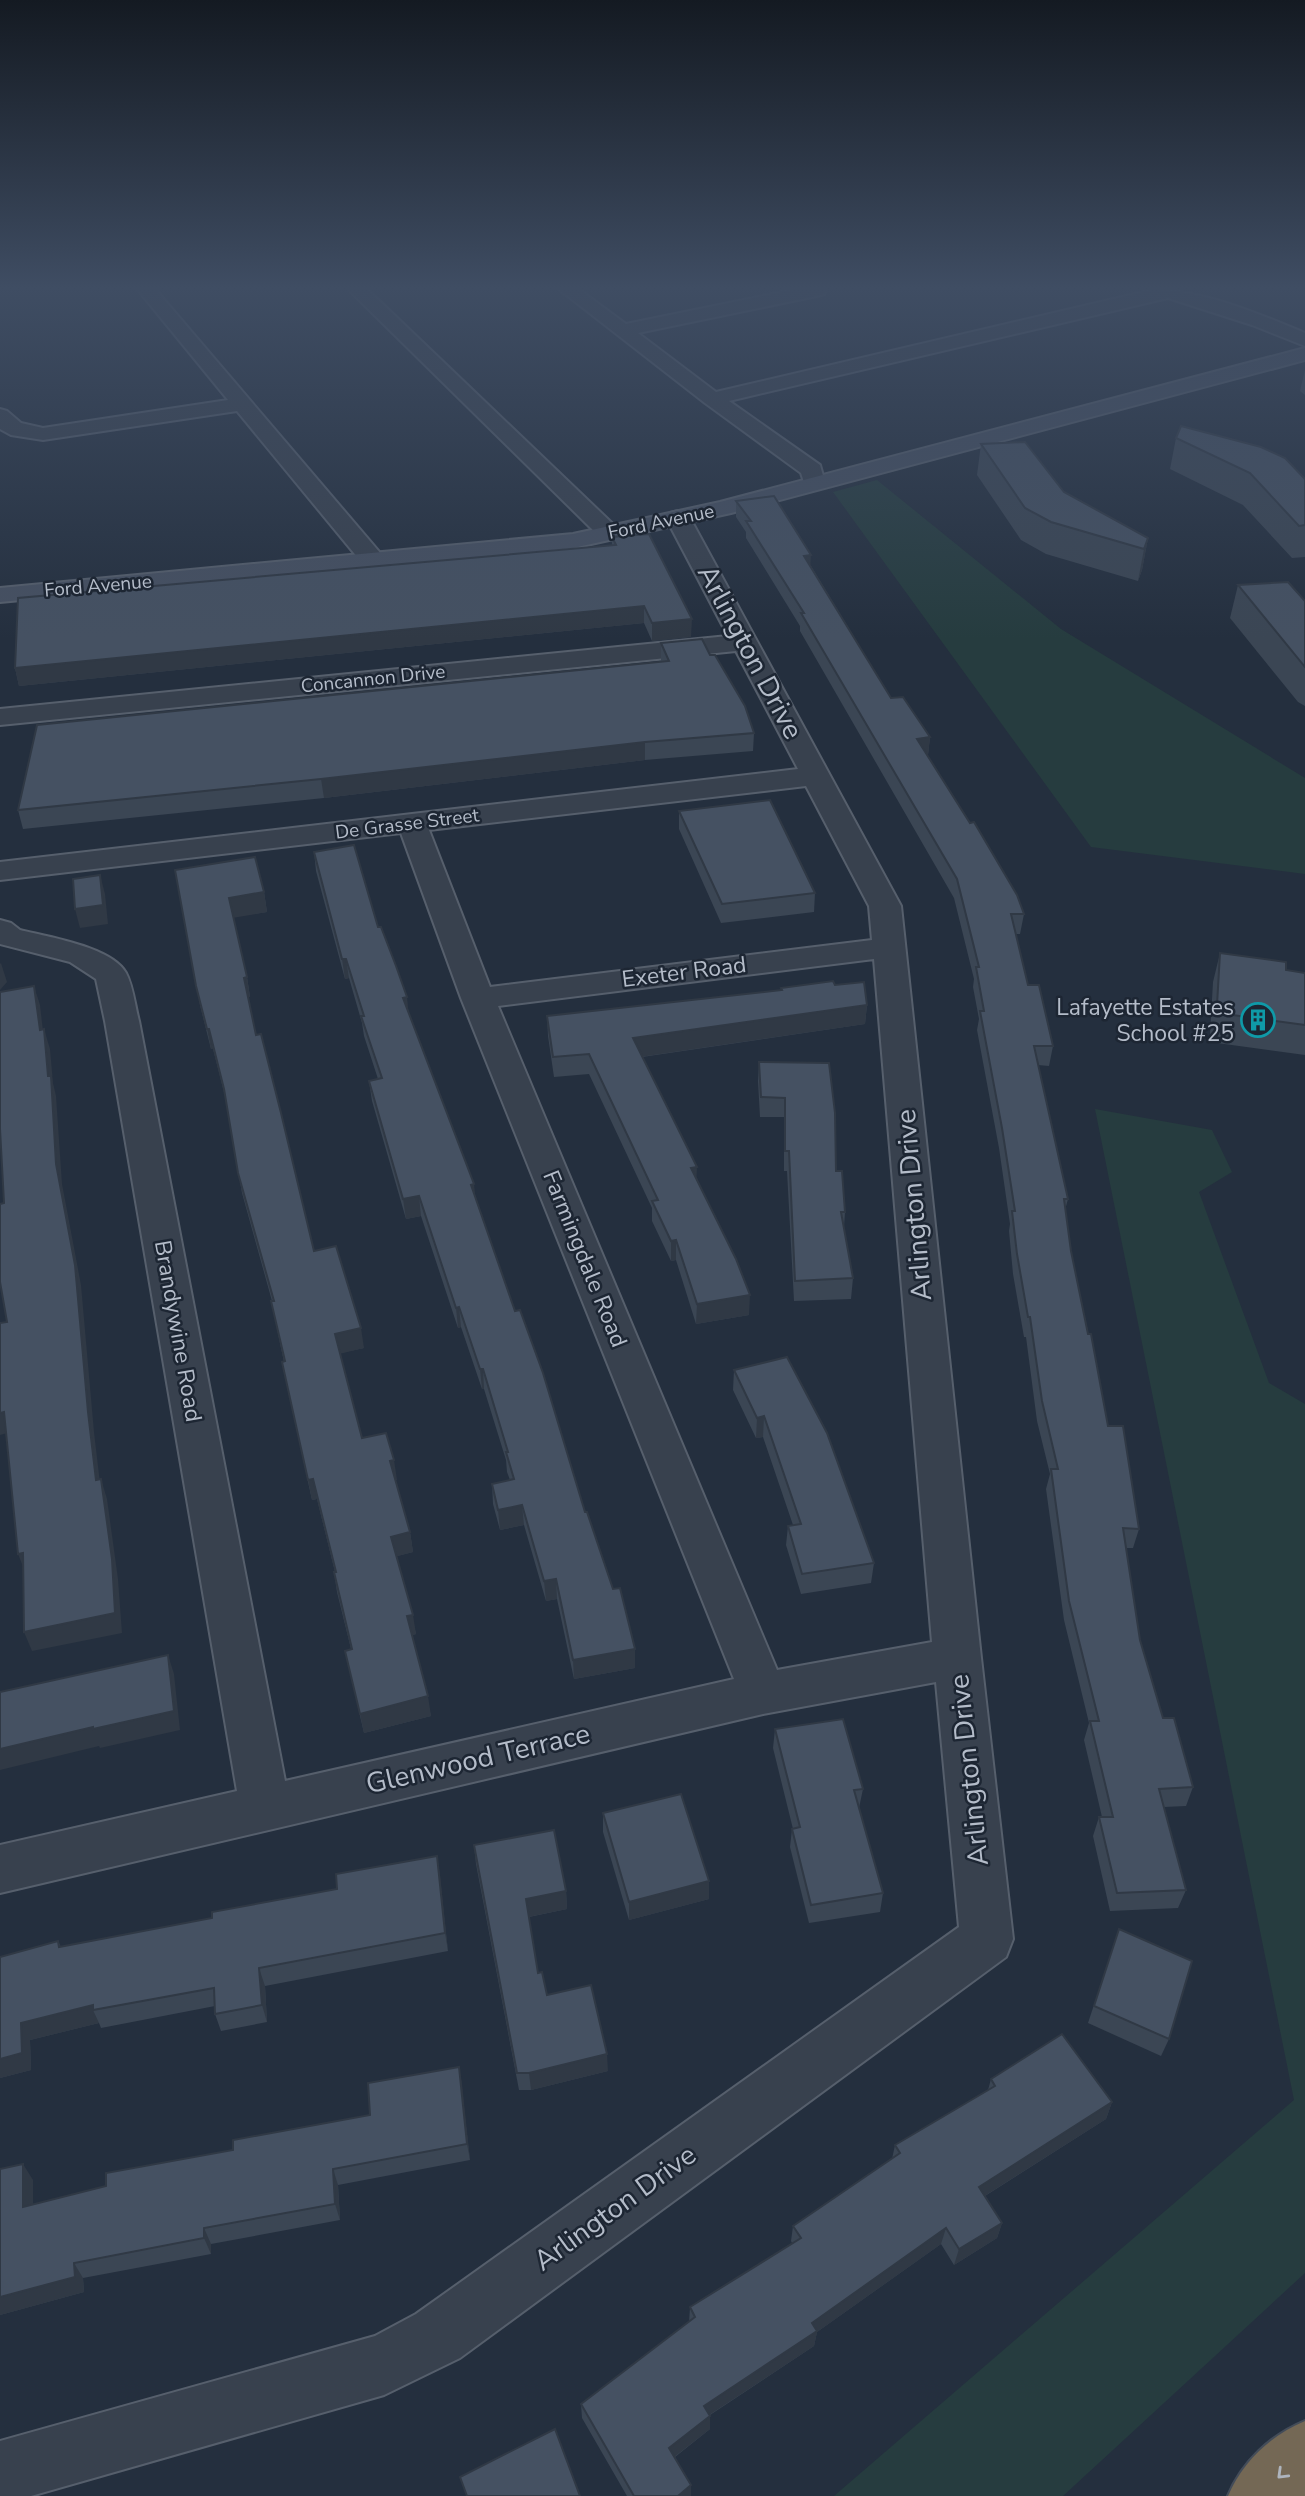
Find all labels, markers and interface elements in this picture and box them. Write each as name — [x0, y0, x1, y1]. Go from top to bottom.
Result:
street label: Ford Avenue — [606, 498, 716, 546]
street label: Arlington Drive — [688, 558, 812, 746]
street label: Ford Avenue — [43, 568, 153, 604]
street label: Concannon Drive — [299, 658, 447, 700]
street label: De Grasse Street — [334, 802, 481, 846]
street label: Exeter Road — [620, 949, 748, 995]
place label: Lafayette Estates School #25 — [1056, 992, 1234, 1049]
building icon: Lafayette Estates School #25 — [1239, 1001, 1277, 1039]
street label: Arlington Drive — [887, 1108, 941, 1302]
street label: Farmingdale Road — [535, 1166, 635, 1352]
street label: Brandywine Road — [147, 1238, 209, 1424]
street label: Arlington Drive — [940, 1672, 998, 1868]
street label: Glenwood Terrace — [362, 1715, 594, 1803]
street label: Arlington Drive — [526, 2136, 704, 2280]
one-way arrow — [1278, 2466, 1291, 2479]

